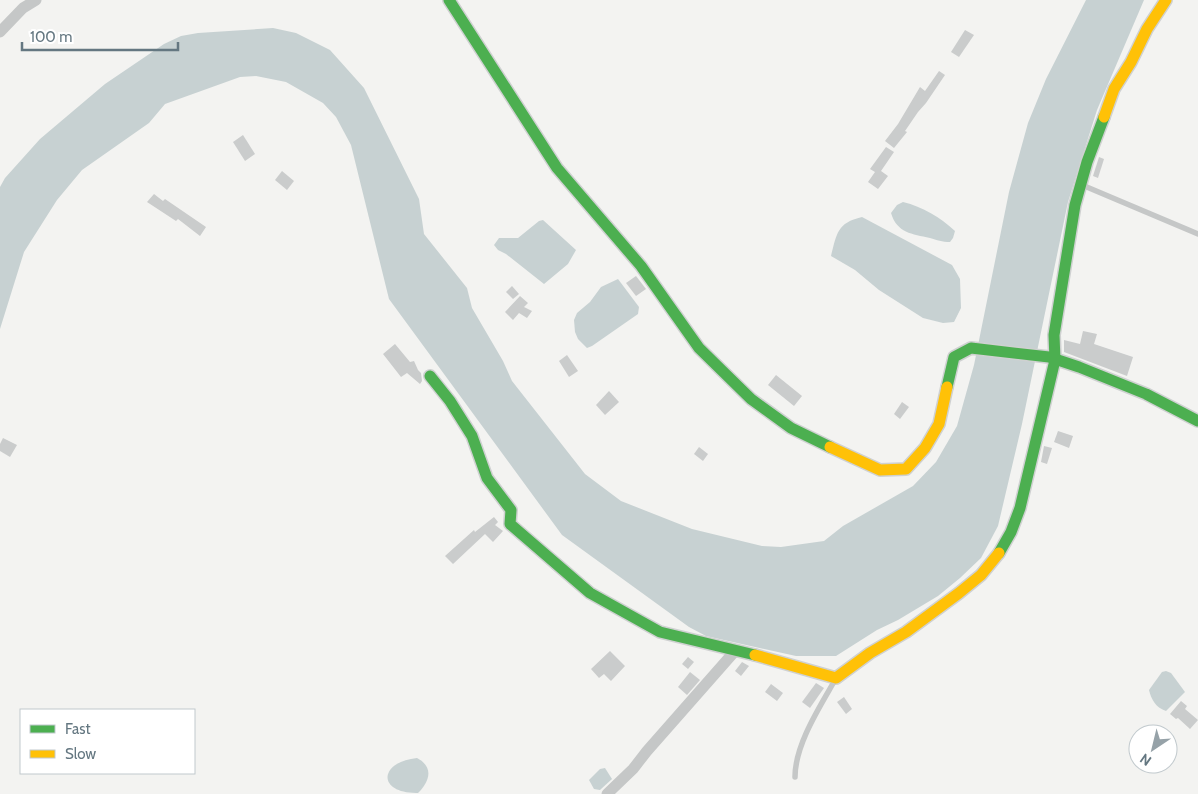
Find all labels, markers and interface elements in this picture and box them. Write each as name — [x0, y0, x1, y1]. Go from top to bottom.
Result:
scale bar — [22, 20, 179, 52]
text: 100 m — [30, 28, 72, 46]
legend — [20, 709, 195, 774]
text: Fast — [65, 720, 90, 738]
north arrow — [1128, 724, 1178, 774]
text: Slow — [65, 745, 96, 763]
text: N — [1136, 749, 1155, 770]

